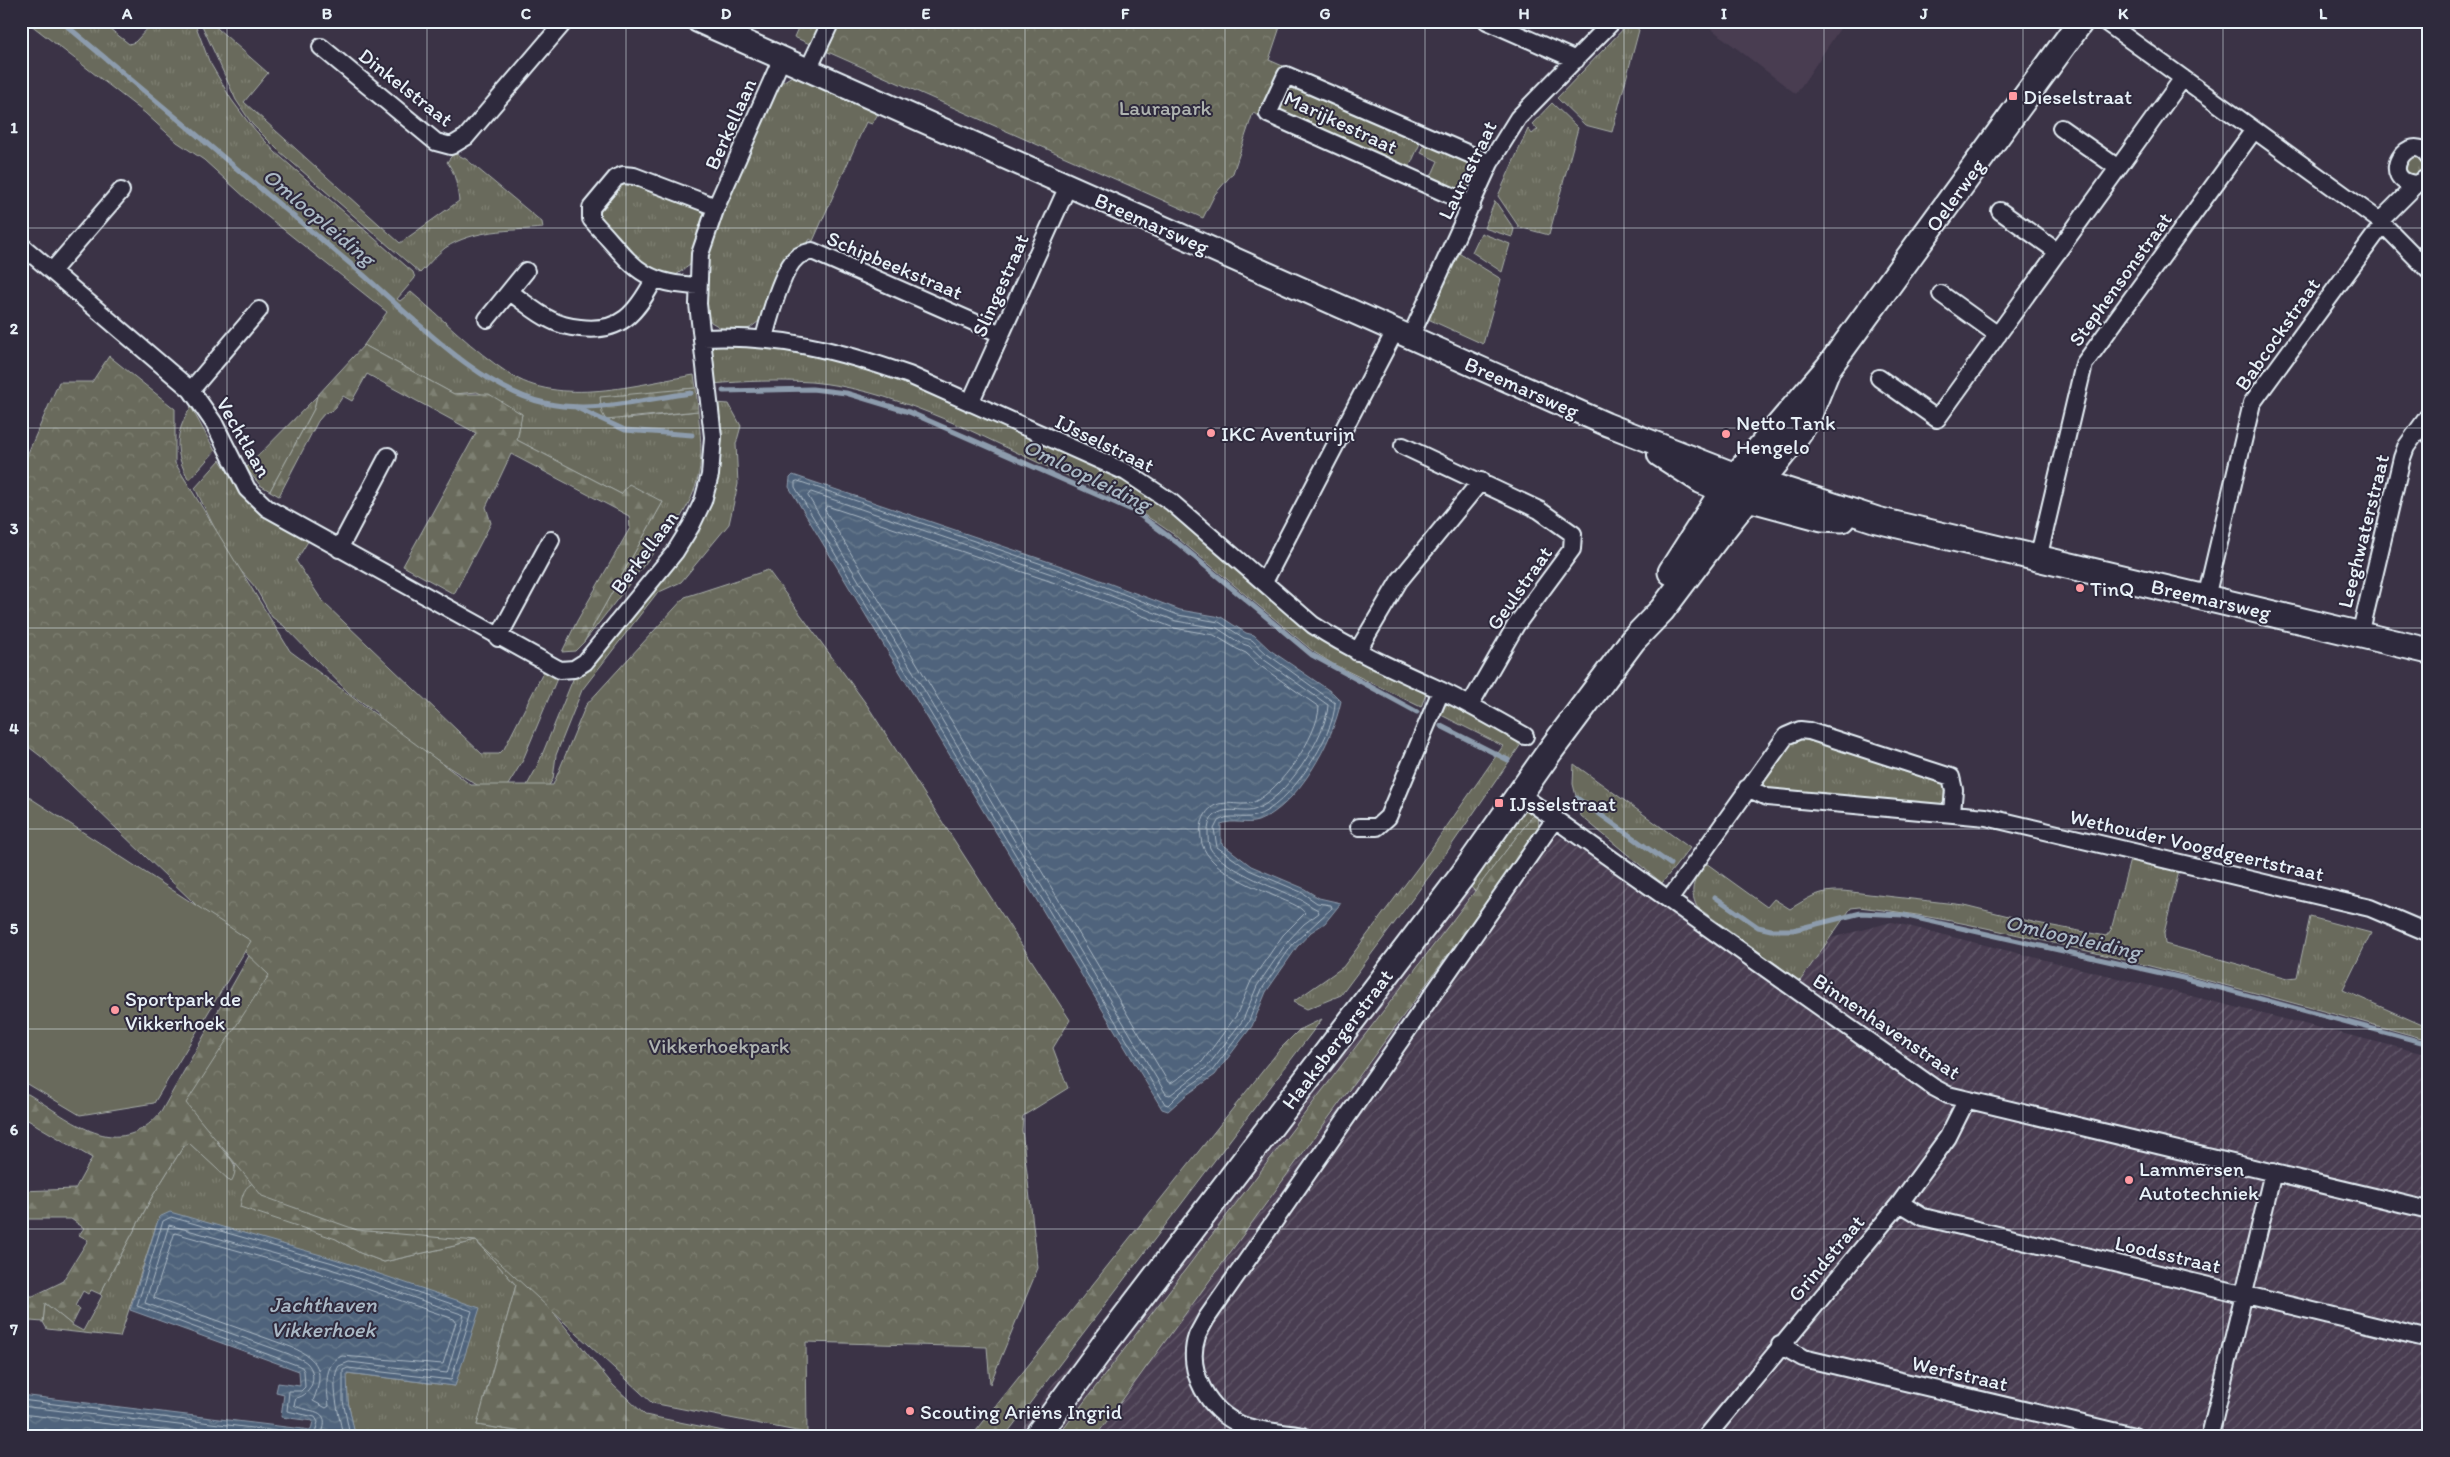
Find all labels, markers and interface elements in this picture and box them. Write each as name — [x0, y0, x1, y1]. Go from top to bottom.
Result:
text: A — [121, 4, 133, 23]
text: B — [322, 4, 333, 23]
text: C — [521, 4, 532, 23]
text: D — [721, 4, 732, 23]
text: E — [922, 4, 931, 23]
text: F — [1121, 4, 1130, 23]
text: G — [1319, 4, 1331, 23]
text: H — [1518, 4, 1530, 23]
text: I — [1721, 4, 1727, 23]
text: J — [1919, 4, 1928, 23]
text: K — [2118, 4, 2129, 23]
text: L — [2319, 4, 2328, 23]
street label: Dinkelstraat — [354, 42, 458, 132]
street label: Berkellaan — [699, 74, 761, 174]
place label: Dieselstraat — [2023, 84, 2132, 109]
street label: Marijkestraat — [1280, 85, 1402, 159]
marker: Dieselstraat — [2007, 90, 2019, 102]
park label: Laurapark — [1119, 95, 1212, 120]
street label: Laurastraat — [1432, 116, 1502, 224]
text: 1 — [10, 118, 18, 137]
street label: Oelerweg — [1920, 153, 1990, 236]
water label: Omloopleiding — [257, 162, 383, 274]
street label: Breemarsweg — [1091, 187, 1213, 259]
street label: Stephensonstraat — [2063, 207, 2177, 351]
street label: Schipbeekstraat — [823, 225, 967, 305]
street label: Slingestraat — [966, 229, 1034, 340]
street label: Babcockstraat — [2229, 273, 2325, 395]
text: 2 — [10, 319, 19, 338]
street label: Breemarsweg — [1461, 351, 1583, 423]
street label: Vechtlaan — [211, 392, 277, 482]
street label: IJsselstraat — [1051, 408, 1159, 478]
place label: Netto Tank Hengelo — [1736, 410, 1836, 459]
place label: IKC Aventurijn — [1221, 421, 1355, 446]
marker: IKC Aventurijn — [1205, 427, 1217, 439]
marker: Netto Tank Hengelo — [1720, 428, 1732, 440]
water label: Omloopleiding — [1019, 433, 1158, 519]
street label: Leeghwaterstraat — [2332, 451, 2394, 610]
street label: Berkellaan — [605, 506, 683, 598]
text: 3 — [10, 519, 19, 538]
street label: Geulstraat — [1481, 541, 1557, 635]
street label: Breemarsweg — [2149, 573, 2274, 625]
place label: TinQ — [2090, 576, 2134, 601]
marker: TinQ — [2074, 582, 2086, 594]
text: 4 — [9, 719, 19, 738]
place label: IJsselstraat — [1509, 791, 1616, 816]
marker: IJsselstraat — [1493, 797, 1505, 809]
street label: Wethouder Voogdgeertstraat — [2067, 804, 2327, 886]
water label: Omloopleiding — [2003, 908, 2146, 966]
text: 5 — [10, 919, 19, 938]
street label: Haaksbergerstraat — [1276, 964, 1398, 1114]
street label: Binnenhavenstraat — [1809, 967, 1966, 1085]
place label: Sportpark de Vikkerhoek — [125, 986, 241, 1035]
marker: Sportpark de Vikkerhoek — [109, 1004, 121, 1016]
park label: Vikkerhoekpark — [649, 1033, 790, 1058]
text: 6 — [10, 1120, 19, 1139]
place label: Lammersen Autotechniek — [2139, 1156, 2259, 1205]
marker: Lammersen Autotechniek — [2123, 1174, 2135, 1186]
street label: Grindstraat — [1783, 1209, 1870, 1306]
street label: Loodsstraat — [2113, 1230, 2224, 1278]
water label: Jachthaven Vikkerhoek — [269, 1291, 377, 1343]
text: 7 — [9, 1320, 18, 1339]
street label: Werfstraat — [1909, 1350, 2011, 1396]
place label: Scouting Ariëns Ingrid — [920, 1399, 1122, 1424]
marker: Scouting Ariëns Ingrid — [904, 1405, 916, 1417]

